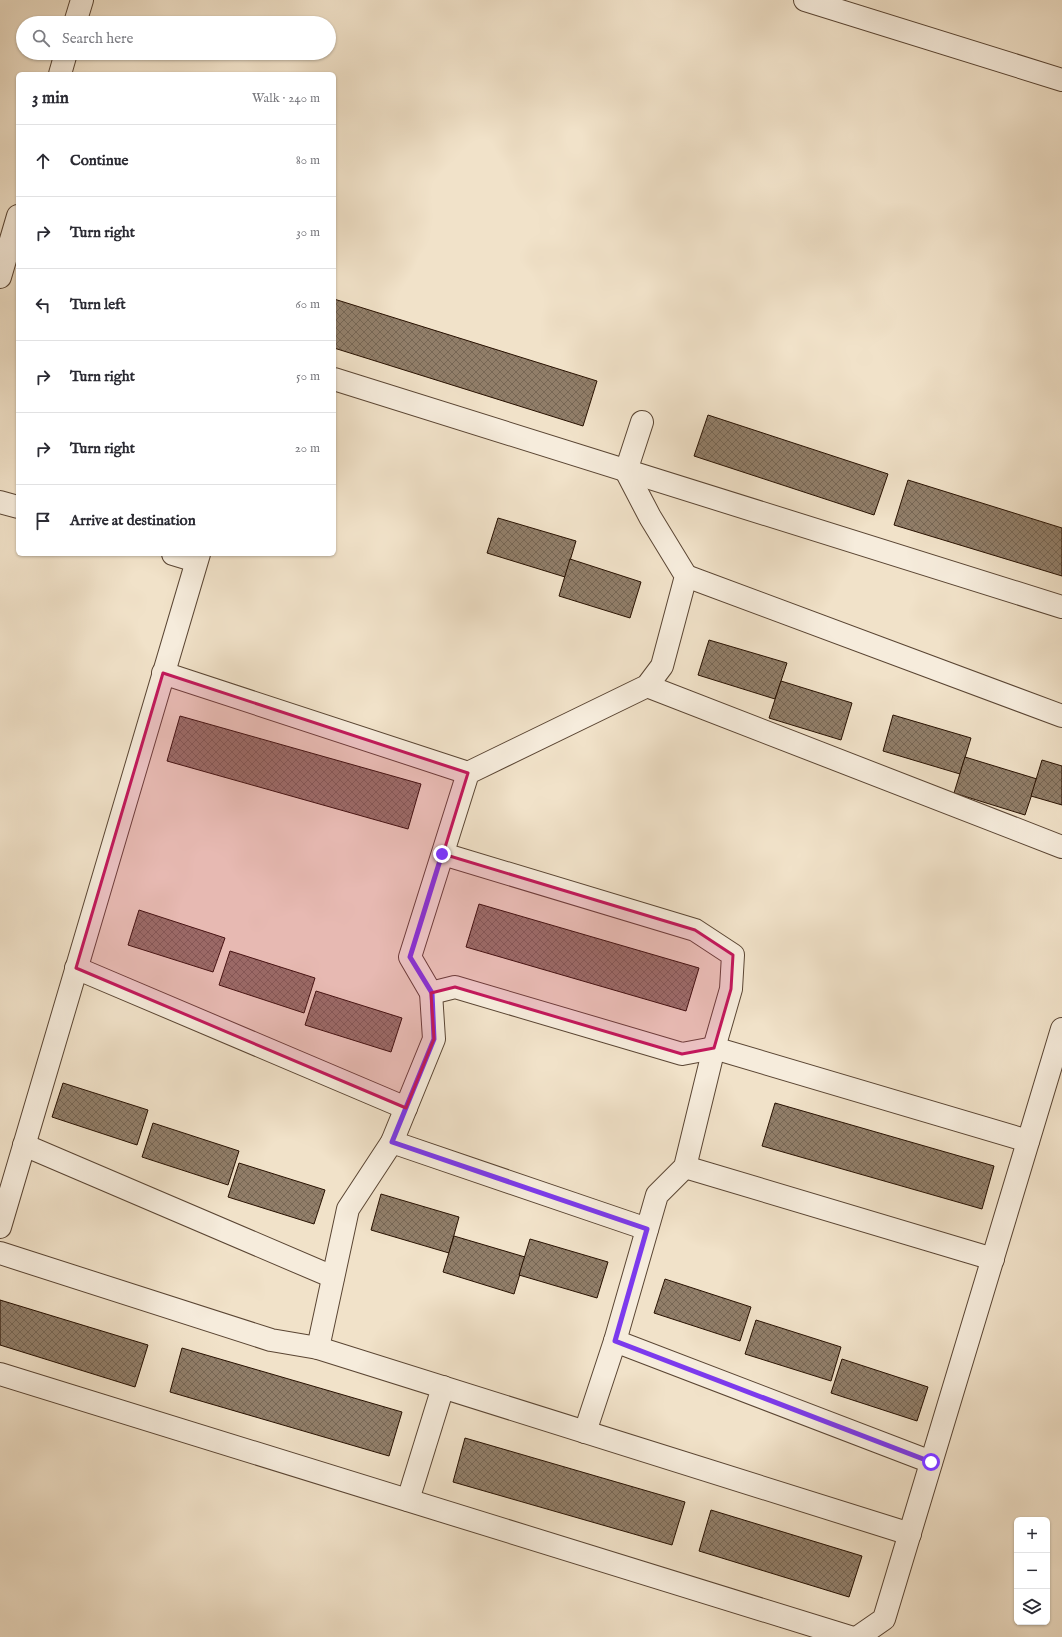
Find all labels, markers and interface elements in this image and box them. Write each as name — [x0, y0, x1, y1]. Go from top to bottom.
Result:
search box — [16, 16, 336, 60]
icon: search — [30, 27, 52, 49]
text: Search here — [62, 29, 133, 48]
text: 3 min — [32, 88, 69, 109]
text: Walk · 240 m — [252, 90, 320, 107]
icon: ahead — [32, 150, 54, 172]
text: Continue — [70, 151, 128, 170]
text: 80 m — [296, 152, 320, 169]
icon: right — [32, 222, 54, 244]
text: Turn right — [70, 223, 135, 242]
text: 30 m — [296, 224, 320, 241]
icon: left — [32, 294, 54, 316]
text: Turn left — [70, 295, 126, 314]
text: 60 m — [295, 296, 320, 313]
icon: right — [32, 366, 54, 388]
text: Turn right — [70, 367, 135, 386]
text: 50 m — [296, 368, 320, 385]
icon: right — [32, 438, 54, 460]
text: Turn right — [70, 439, 135, 458]
text: 20 m — [295, 440, 320, 457]
icon: arrive — [32, 510, 54, 532]
text: Arrive at destination — [70, 511, 196, 530]
route end — [433, 845, 451, 863]
route start — [922, 1453, 940, 1471]
map controls — [1014, 1517, 1050, 1625]
button: + — [1014, 1517, 1050, 1553]
button: − — [1014, 1553, 1050, 1589]
button: layers — [1014, 1589, 1050, 1625]

